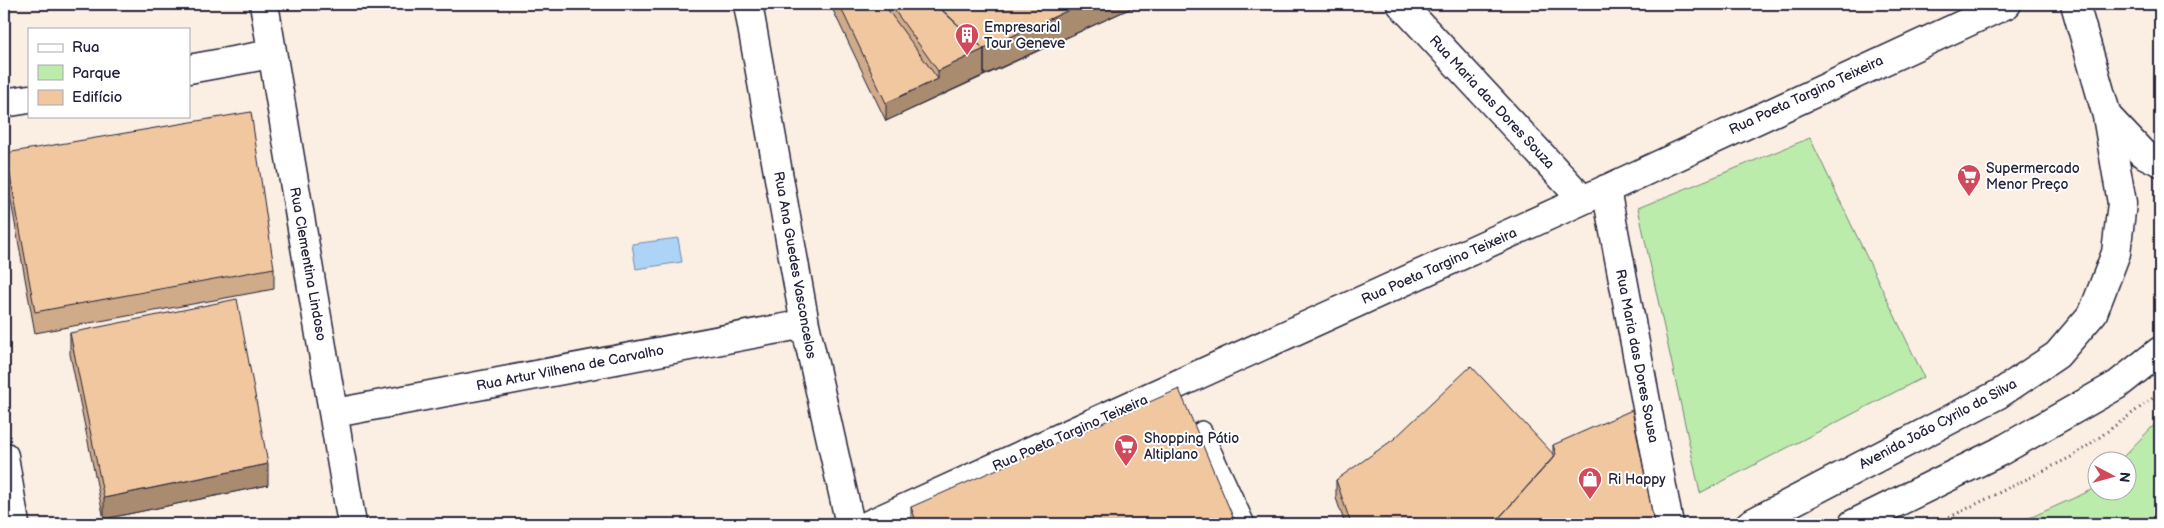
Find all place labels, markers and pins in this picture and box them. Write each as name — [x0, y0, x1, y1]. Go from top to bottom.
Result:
place label: Empresarial Tour Geneve — [984, 19, 1065, 52]
building icon: Empresarial Tour Geneve — [954, 22, 980, 56]
place label: Supermercado Menor Preço — [1986, 160, 2080, 193]
supermarket icon: Supermercado Menor Preço — [1956, 163, 1982, 197]
place label: Shopping Pátio Altiplano — [1144, 430, 1239, 463]
supermarket icon: Shopping Pátio Altiplano — [1113, 433, 1139, 467]
shop icon: Ri Happy — [1577, 466, 1603, 500]
place label: Ri Happy — [1608, 471, 1666, 488]

